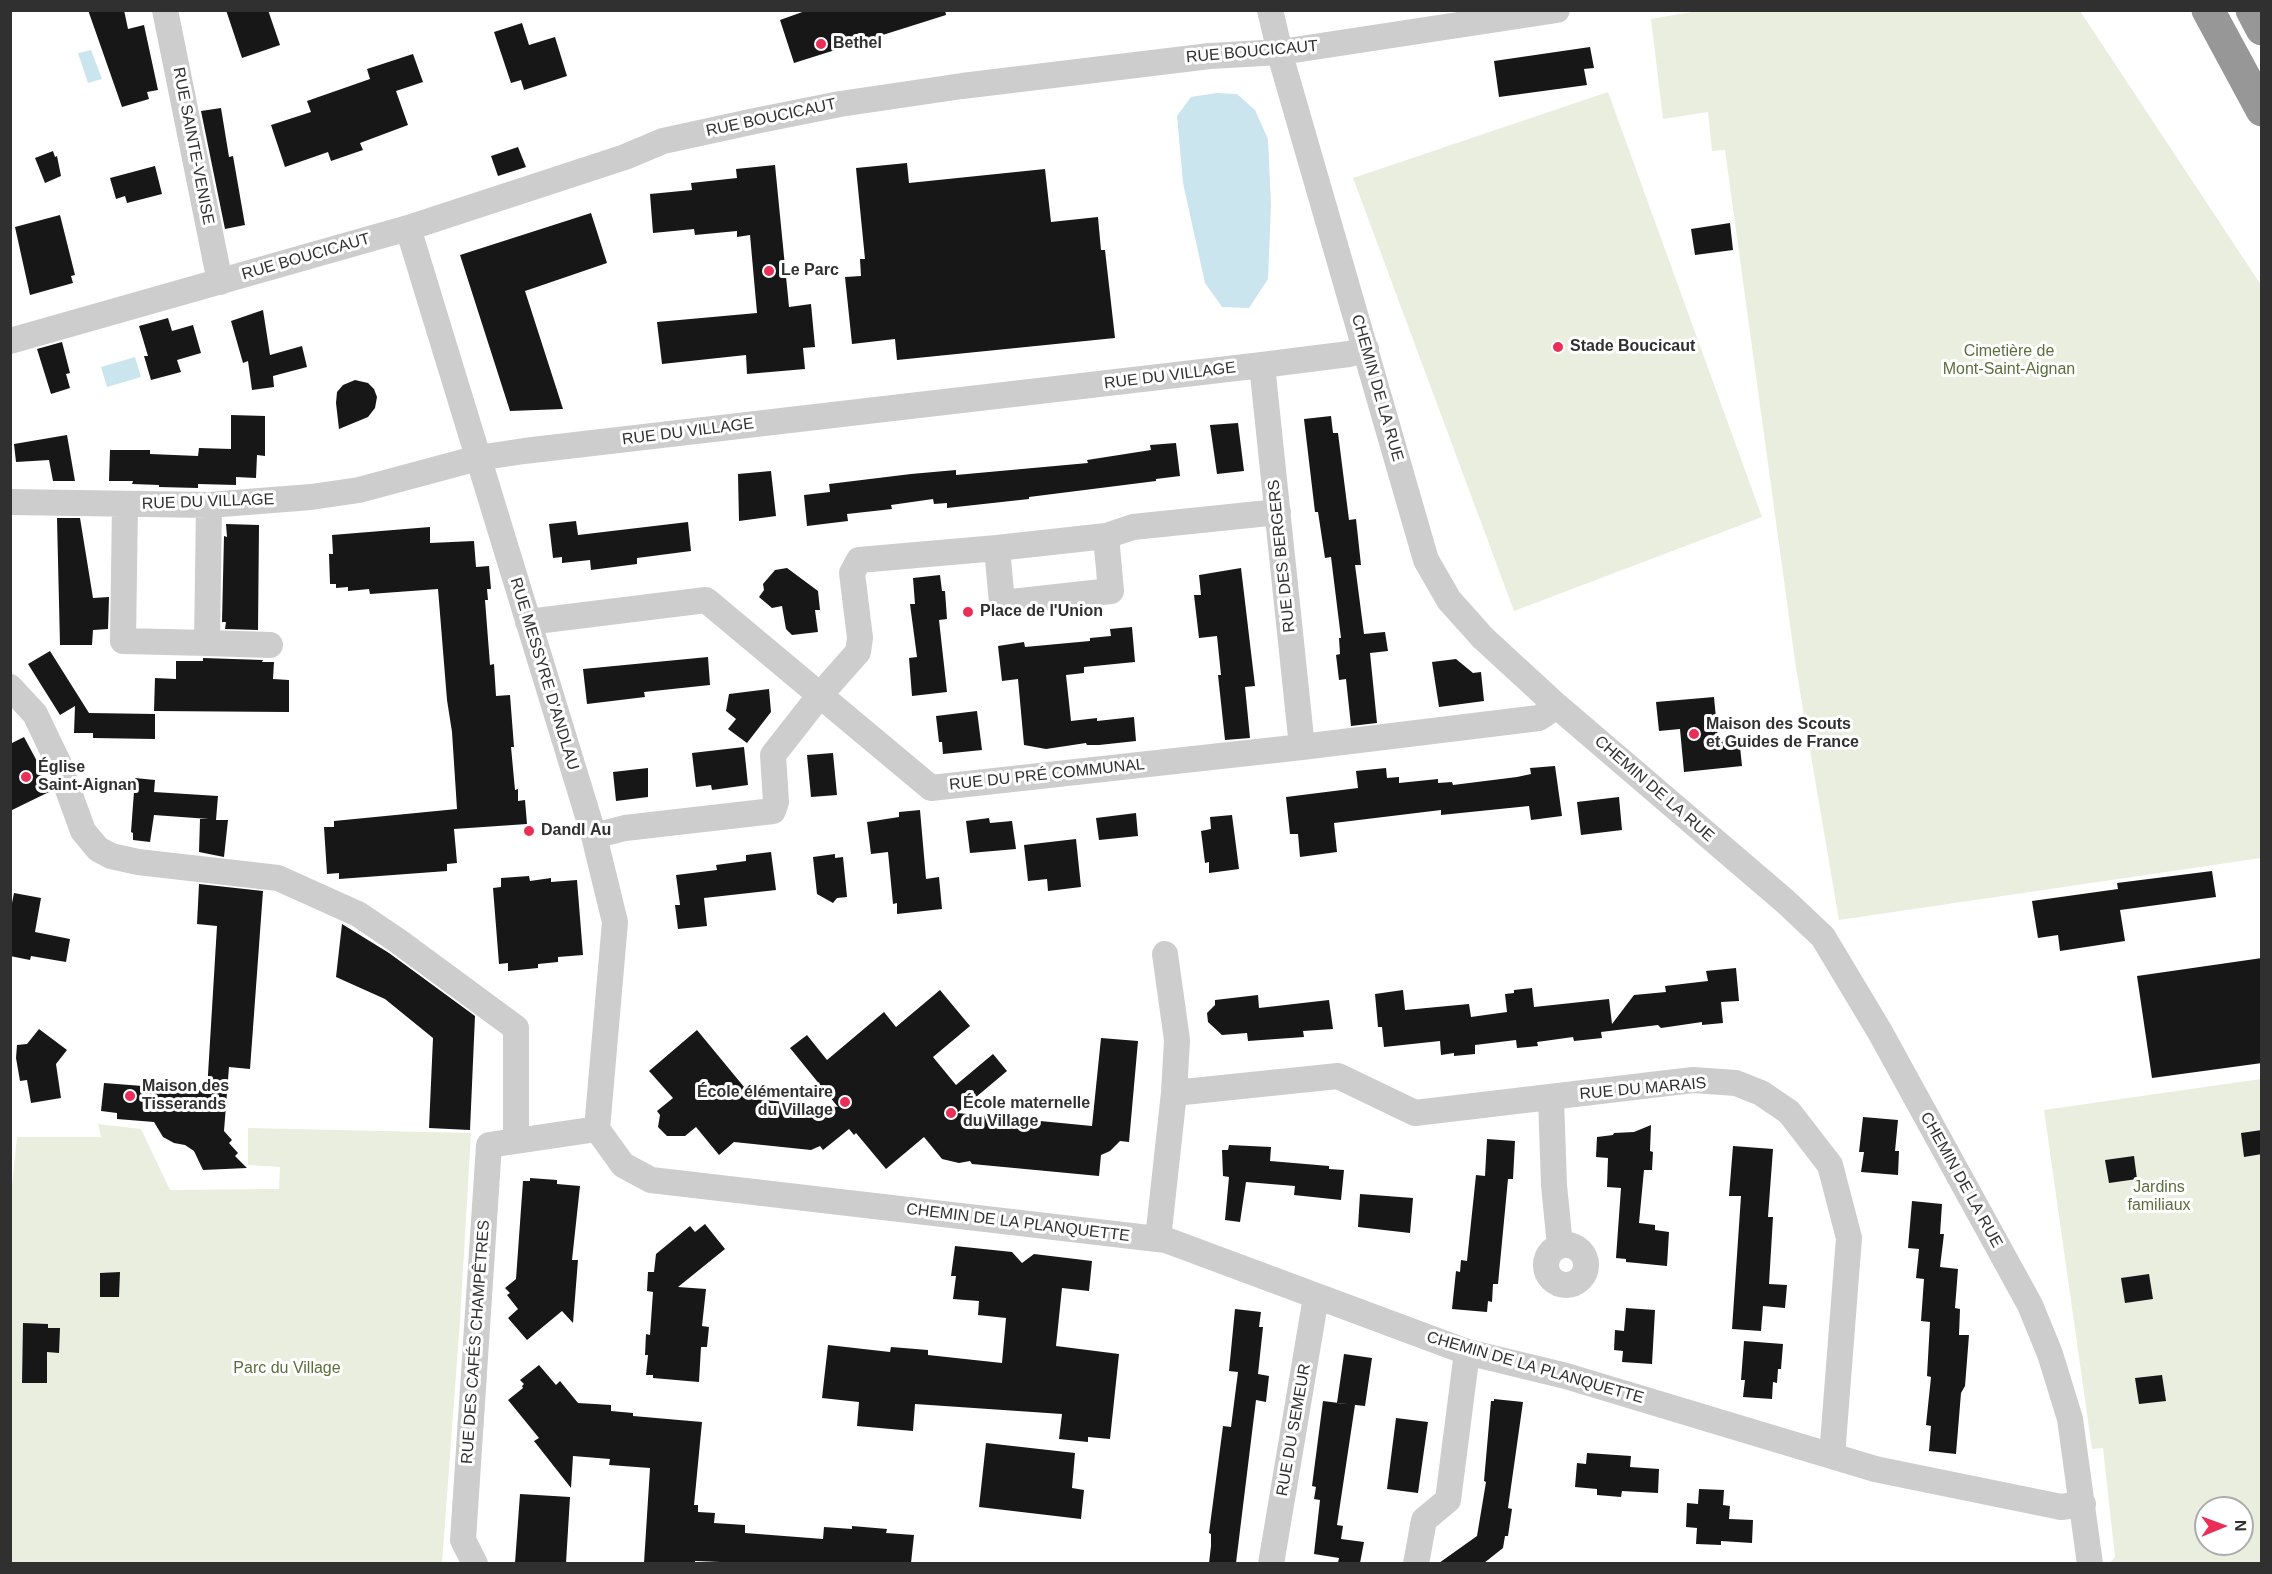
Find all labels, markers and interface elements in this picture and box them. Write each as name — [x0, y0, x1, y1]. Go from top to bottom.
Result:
place label: Bethel — [833, 34, 882, 54]
marker: Bethel — [814, 37, 828, 51]
street label: RUE BOUCICAUT — [1185, 37, 1319, 67]
street label: RUE SAINTE-VENISE — [168, 66, 218, 226]
street label: RUE BOUCICAUT — [704, 95, 838, 141]
street label: RUE BOUCICAUT — [240, 230, 372, 284]
place label: Le Parc — [781, 261, 839, 281]
marker: Le Parc — [762, 264, 776, 278]
street label: CHEMIN DE LA RUE — [1347, 312, 1407, 464]
place label: Stade Boucicaut — [1570, 337, 1695, 357]
marker: Stade Boucicaut — [1551, 340, 1565, 354]
park label: Cimetière de Mont-Saint-Aignan — [1943, 342, 2075, 380]
street label: RUE DU VILLAGE — [1103, 358, 1237, 394]
street label: RUE DU VILLAGE — [621, 414, 755, 450]
street label: RUE DES BERGERS — [1264, 479, 1300, 633]
street label: RUE DU VILLAGE — [141, 490, 275, 514]
street label: RUE MESSYRE D'ANDLAU — [506, 575, 582, 773]
place label: Place de l'Union — [980, 602, 1103, 622]
marker: Place de l'Union — [961, 605, 975, 619]
place label: Maison des Scouts et Guides de France — [1706, 715, 1859, 753]
marker: Maison des Scouts et Guides de France — [1687, 727, 1701, 741]
street label: CHEMIN DE LA RUE — [1590, 732, 1718, 846]
street label: RUE DU PRÉ COMMUNAL — [948, 755, 1146, 795]
place label: Église Saint-Aignan — [38, 758, 137, 796]
marker: Église Saint-Aignan — [19, 770, 33, 784]
place label: Dandl Au — [541, 821, 611, 841]
marker: Dandl Au — [522, 824, 536, 838]
street label: RUE DU MARAIS — [1579, 1074, 1707, 1104]
place label: Maison des Tisserands — [142, 1077, 229, 1115]
place label: École élémentaire du Village — [697, 1083, 833, 1121]
marker: Maison des Tisserands — [123, 1089, 137, 1103]
place label: École maternelle du Village — [963, 1094, 1090, 1132]
marker: École élémentaire du Village — [838, 1095, 852, 1109]
marker: École maternelle du Village — [944, 1106, 958, 1120]
street label: CHEMIN DE LA RUE — [1916, 1109, 2006, 1251]
park label: Jardins familiaux — [2127, 1178, 2191, 1216]
street label: CHEMIN DE LA PLANQUETTE — [905, 1200, 1131, 1246]
street label: RUE DES CAFÉS CHAMPÊTRES — [458, 1219, 494, 1465]
street label: CHEMIN DE LA PLANQUETTE — [1424, 1328, 1646, 1408]
park label: Parc du Village — [233, 1359, 341, 1379]
street label: RUE DU SEMEUR — [1273, 1362, 1315, 1498]
north arrow — [2194, 1496, 2254, 1556]
text: N — [2232, 1520, 2249, 1532]

